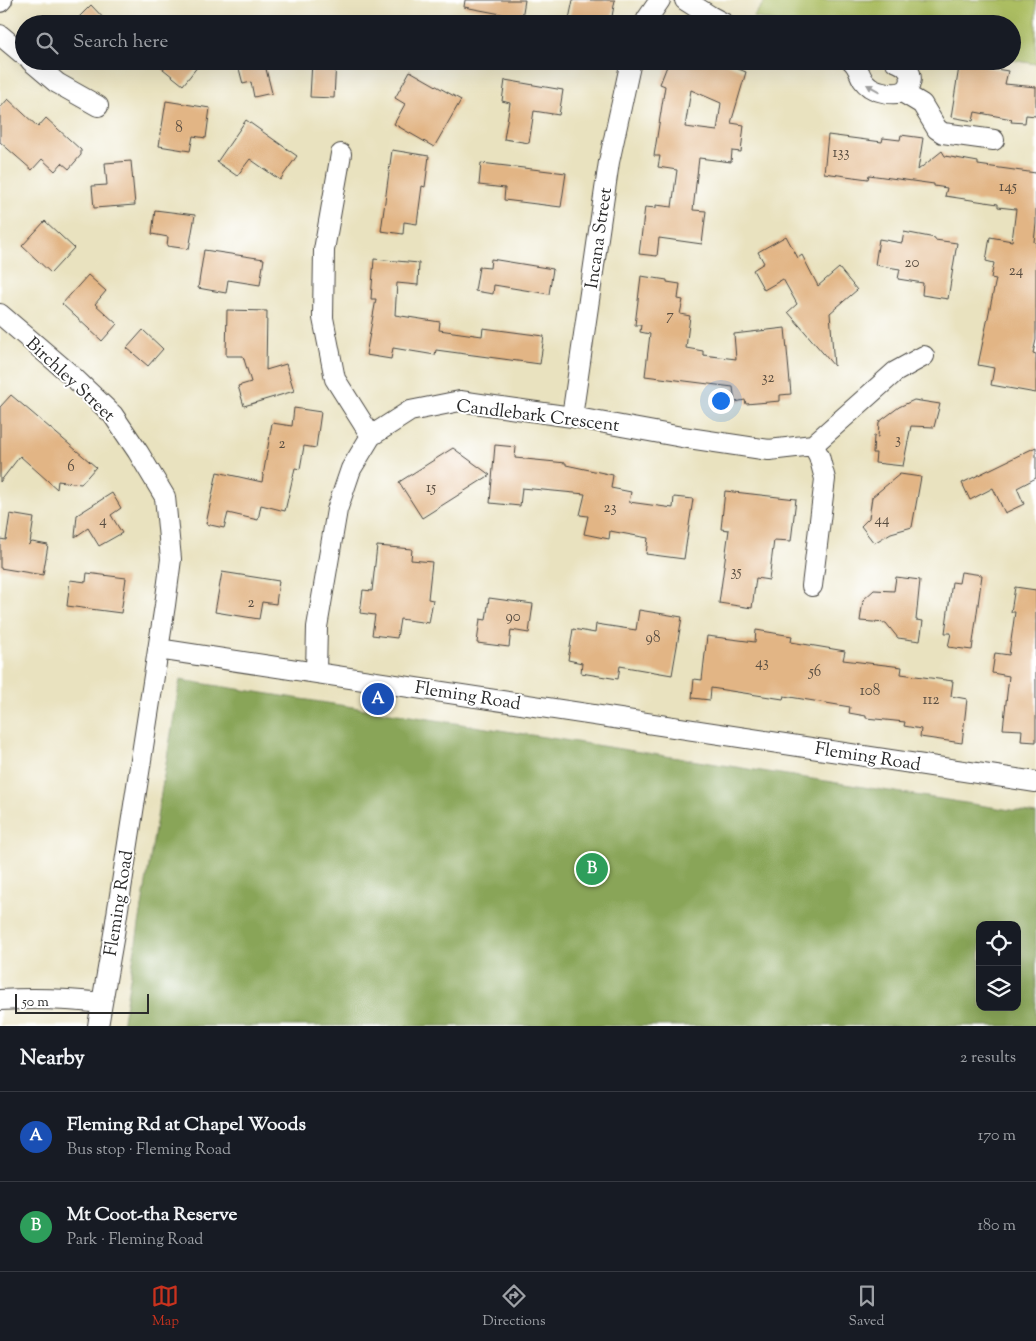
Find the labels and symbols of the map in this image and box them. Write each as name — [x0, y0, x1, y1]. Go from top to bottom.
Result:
one-way arrow — [866, 84, 881, 92]
house number: 8 — [175, 118, 183, 139]
house number: 133 — [832, 143, 850, 164]
house number: 145 — [999, 177, 1017, 198]
street label: Incana Street — [580, 186, 620, 291]
house number: 20 — [905, 253, 920, 274]
house number: 24 — [1009, 261, 1024, 282]
house number: 7 — [666, 306, 674, 327]
street label: Birchley Street — [19, 332, 120, 429]
house number: 32 — [761, 368, 775, 389]
your location — [708, 388, 734, 414]
street label: Candlebark Crescent — [455, 394, 621, 440]
house number: 3 — [895, 430, 901, 451]
house number: 2 — [278, 434, 286, 455]
house number: 6 — [67, 457, 75, 478]
house number: 15 — [426, 478, 436, 499]
house number: 23 — [603, 498, 617, 519]
house number: 44 — [874, 510, 890, 531]
house number: 4 — [99, 511, 107, 532]
house number: 35 — [730, 562, 742, 583]
house number: 2 — [247, 593, 255, 614]
house number: 90 — [505, 607, 521, 628]
house number: 98 — [646, 628, 660, 649]
house number: 43 — [755, 653, 769, 674]
house number: 56 — [808, 662, 821, 683]
street label: Fleming Road — [413, 676, 522, 718]
pin: A — [362, 680, 394, 718]
house number: 108 — [860, 681, 880, 702]
house number: 112 — [922, 690, 940, 711]
street label: Fleming Road — [813, 737, 922, 779]
street label: Fleming Road — [99, 849, 141, 958]
pin: B — [576, 850, 608, 888]
scale bar — [15, 991, 149, 1014]

